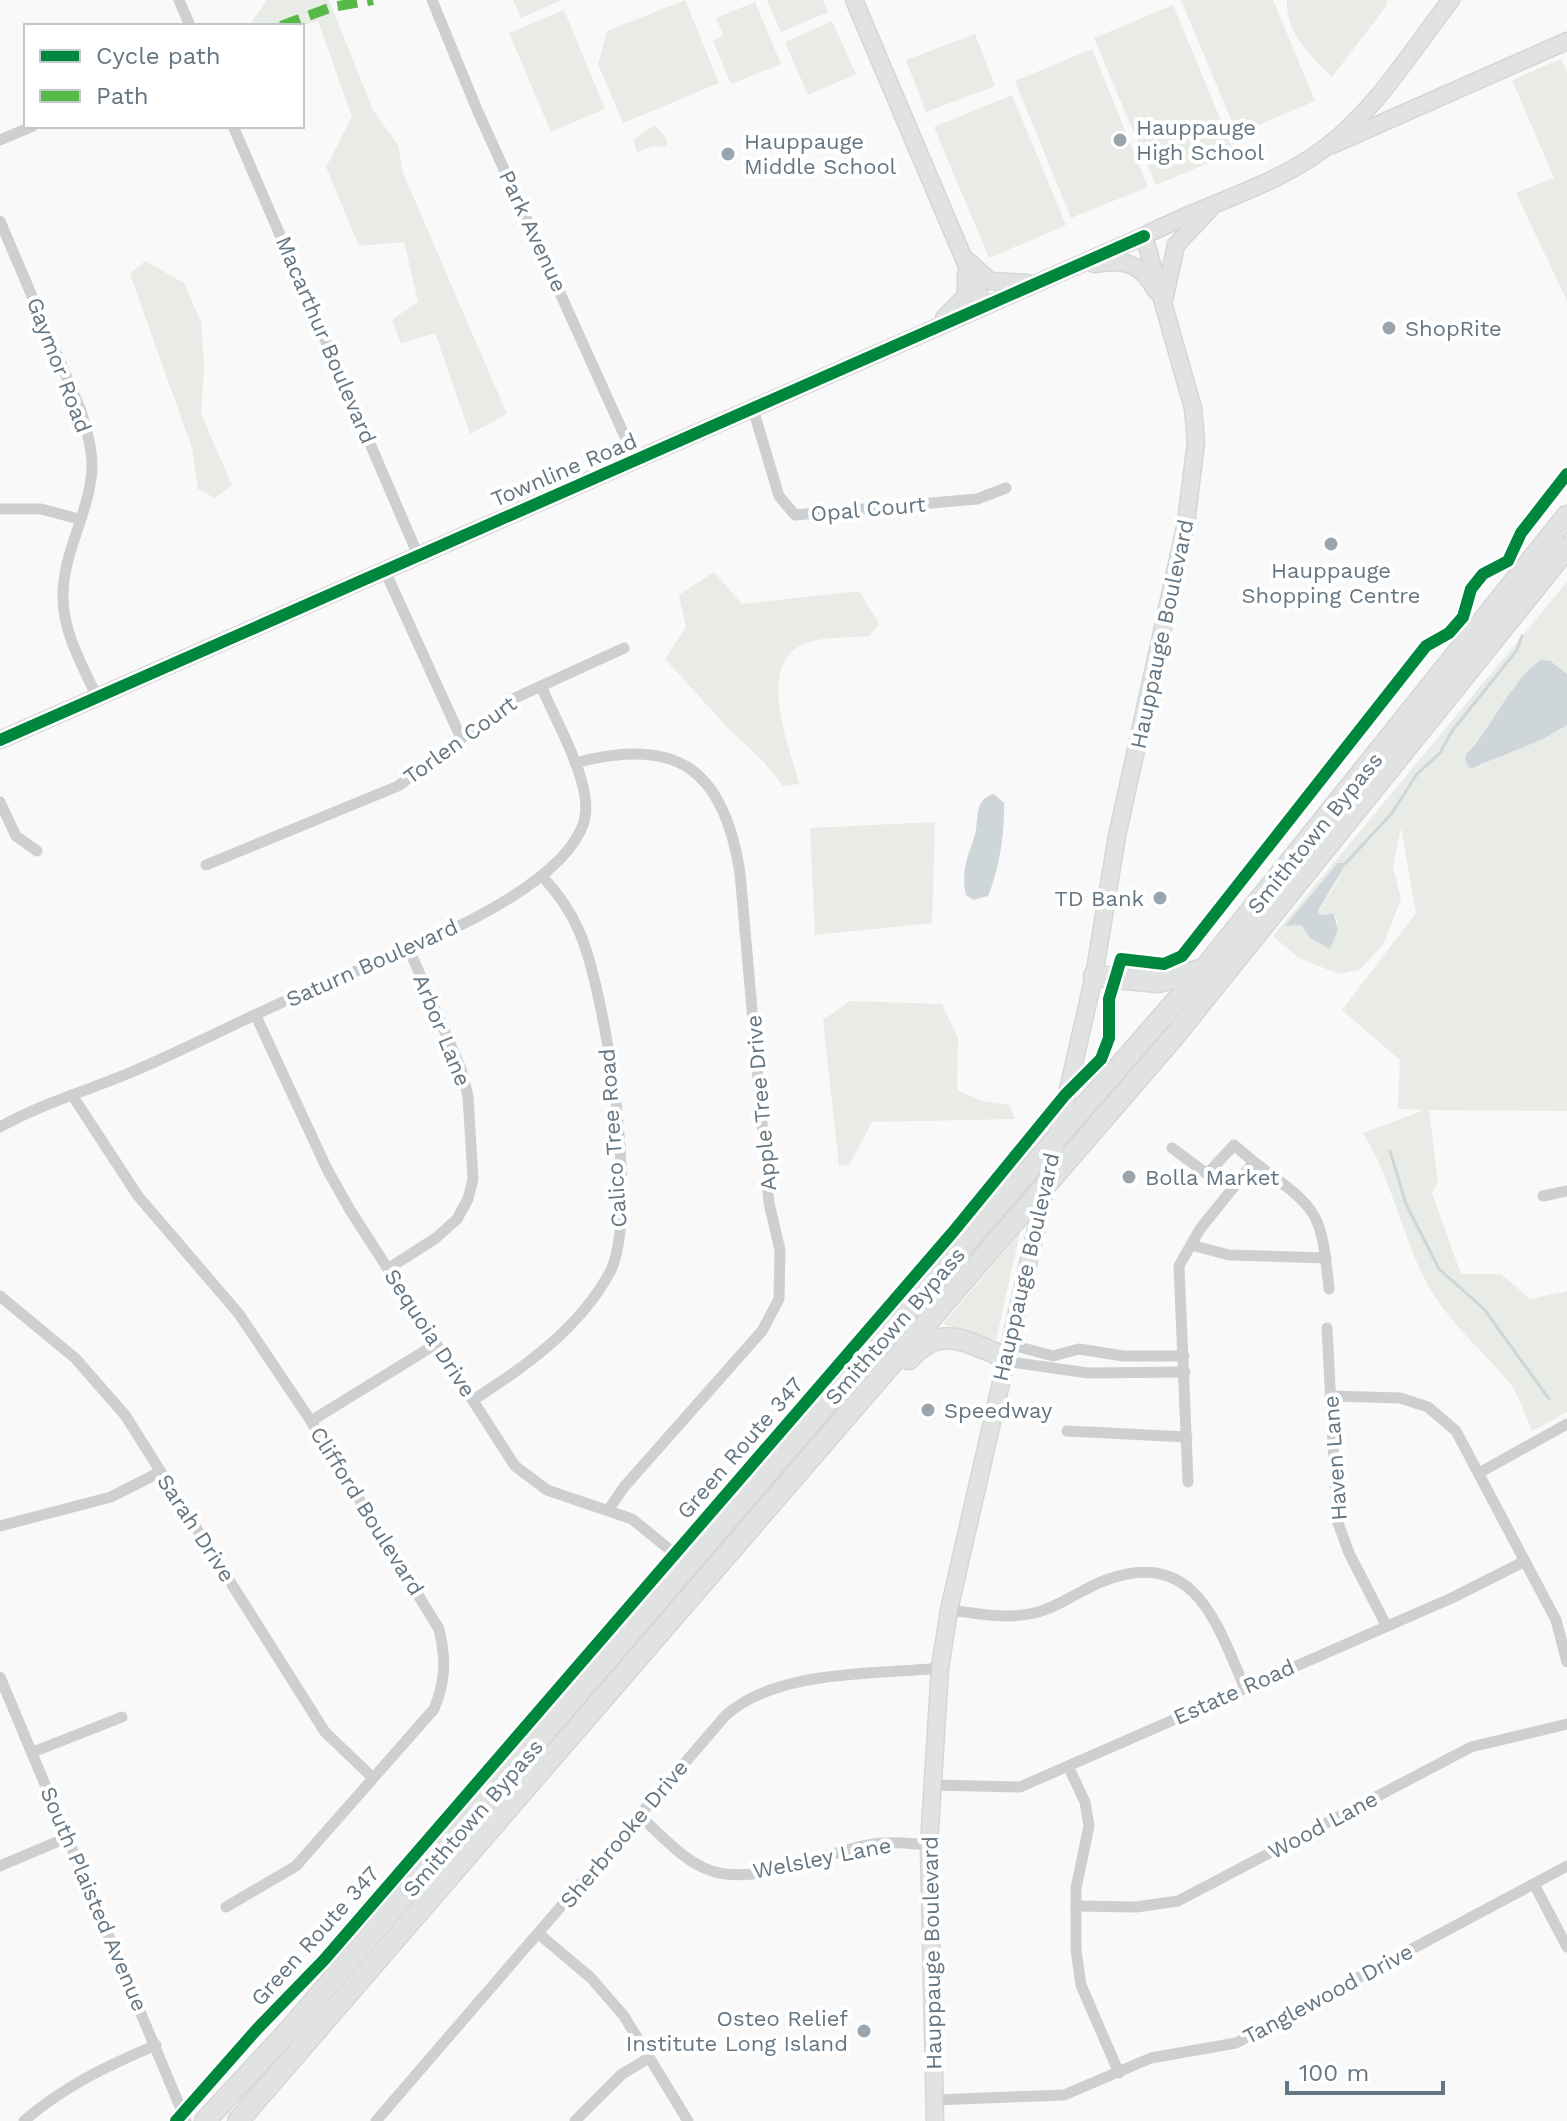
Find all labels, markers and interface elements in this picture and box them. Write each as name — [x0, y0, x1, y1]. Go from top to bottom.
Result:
legend — [24, 24, 304, 128]
text: Cycle path — [96, 42, 221, 70]
text: Path — [96, 82, 149, 110]
place label: Hauppauge High School — [1136, 115, 1264, 165]
place label: Hauppauge Middle School — [744, 129, 897, 179]
marker: Hauppauge High School — [1111, 131, 1129, 149]
marker: Hauppauge Middle School — [719, 145, 737, 163]
street label: Park Avenue — [494, 166, 572, 296]
street label: Macarthur Boulevard — [271, 233, 381, 447]
street label: Gaymor Road — [22, 294, 96, 436]
place label: ShopRite — [1405, 316, 1502, 341]
marker: ShopRite — [1380, 319, 1398, 337]
street label: Townline Road — [487, 428, 641, 512]
street label: Opal Court — [809, 492, 927, 526]
street label: Hauppauge Boulevard — [1125, 517, 1199, 751]
marker: Hauppauge Shopping Centre — [1322, 535, 1340, 553]
place label: Hauppauge Shopping Centre — [1242, 558, 1420, 608]
street label: Torlen Court — [399, 691, 521, 789]
street label: Smithtown Bypass — [1242, 747, 1388, 919]
place label: TD Bank — [1054, 886, 1144, 911]
marker: TD Bank — [1151, 889, 1169, 907]
street label: Saturn Boulevard — [282, 914, 462, 1012]
street label: Arbor Lane — [408, 970, 476, 1090]
street label: Apple Tree Drive — [741, 1014, 781, 1192]
street label: Calico Tree Road — [594, 1048, 632, 1228]
street label: Hauppauge Boulevard — [988, 1150, 1064, 1384]
place label: Bolla Market — [1145, 1165, 1279, 1190]
marker: Bolla Market — [1120, 1168, 1138, 1186]
street label: Smithtown Bypass — [820, 1242, 970, 1410]
street label: Sequoia Drive — [379, 1264, 481, 1402]
street label: Green Route 347 — [672, 1372, 808, 1524]
street label: Haven Lane — [1318, 1395, 1352, 1521]
place label: Speedway — [944, 1398, 1053, 1423]
marker: Speedway — [919, 1401, 937, 1419]
street label: Clifford Boulevard — [305, 1422, 429, 1600]
street label: Sarah Drive — [152, 1469, 240, 1587]
street label: Estate Road — [1170, 1654, 1298, 1730]
street label: Smithtown Bypass — [398, 1734, 548, 1902]
street label: Sherbrooke Drive — [555, 1755, 693, 1913]
street label: South Plaisted Avenue — [35, 1783, 153, 2015]
street label: Wood Lane — [1264, 1786, 1382, 1864]
street label: Welsley Lane — [751, 1832, 893, 1884]
street label: Hauppauge Boulevard — [917, 1836, 947, 2070]
street label: Green Route 347 — [246, 1861, 384, 2011]
street label: Tanglewood Drive — [1239, 1939, 1417, 2049]
place label: Osteo Relief Institute Long Island — [626, 2006, 848, 2056]
marker: Osteo Relief Institute Long Island — [855, 2022, 873, 2040]
scale bar — [1287, 2045, 1443, 2095]
text: 100 m — [1299, 2059, 1369, 2087]

